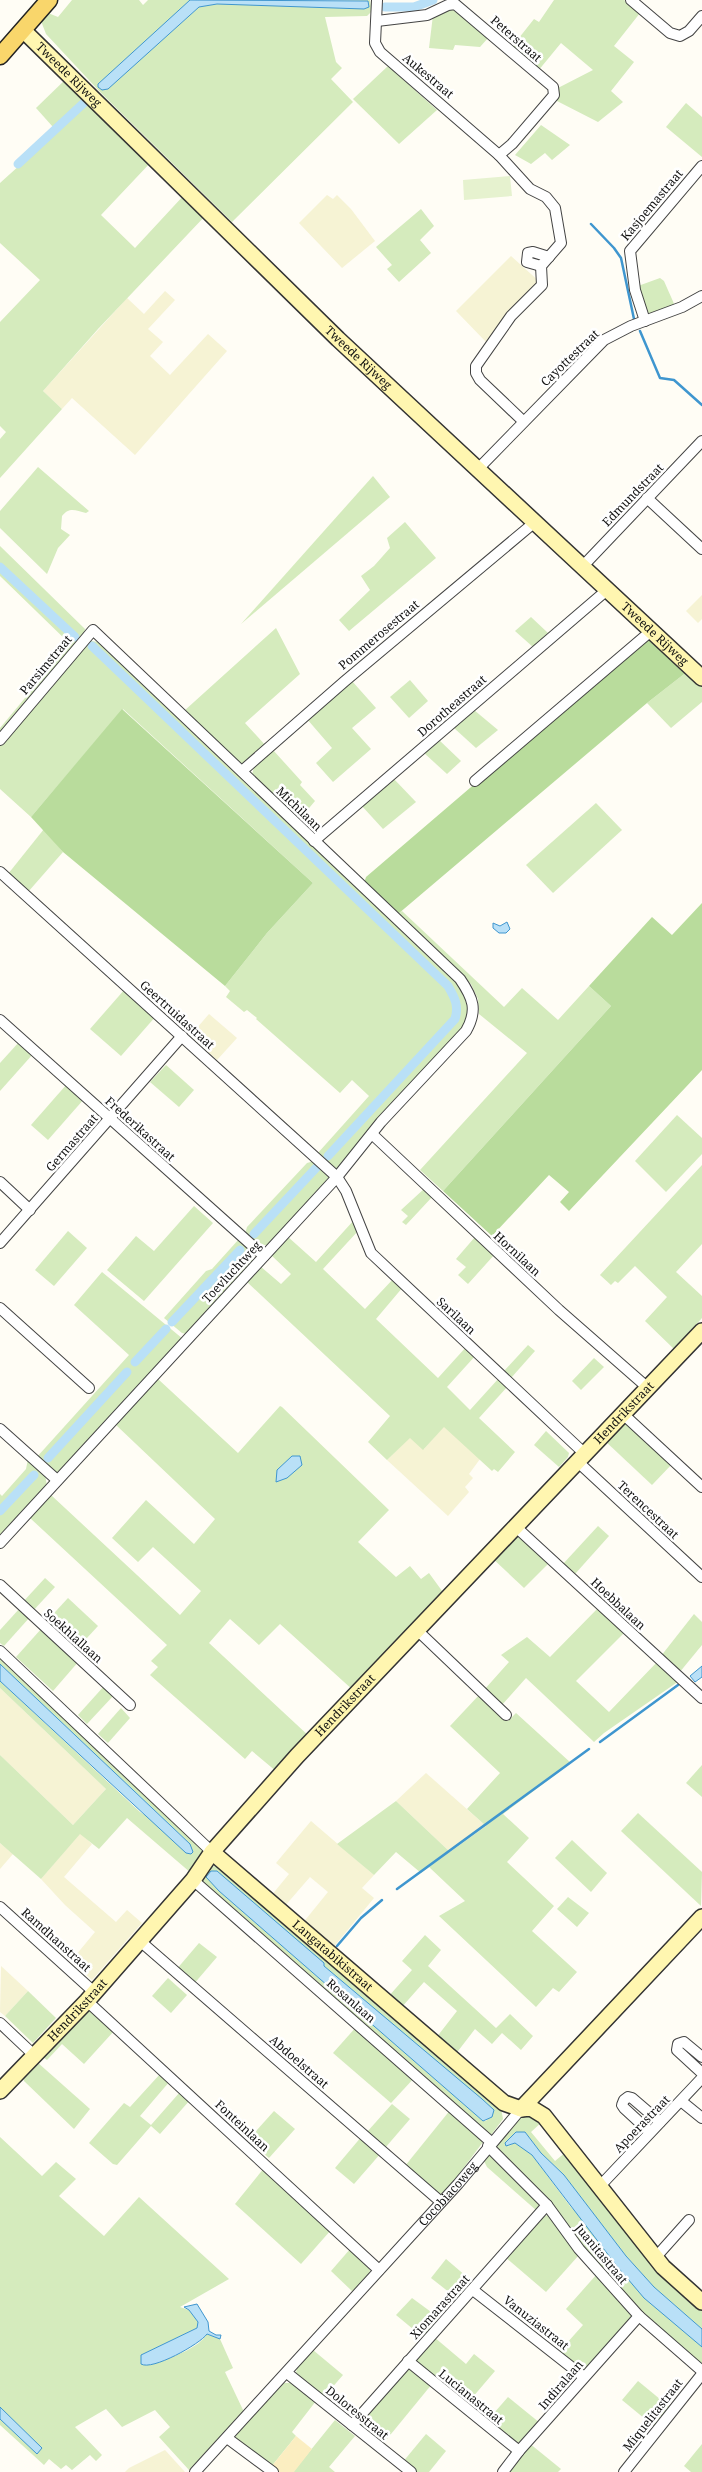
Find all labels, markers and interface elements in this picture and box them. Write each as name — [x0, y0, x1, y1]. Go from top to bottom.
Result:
street label: Peterstraat — [487, 12, 546, 66]
street label: Tweede Rijweg — [32, 38, 106, 111]
street label: Aukestraat — [399, 49, 457, 102]
street label: Kasjoemastraat — [617, 165, 687, 244]
street label: Tweede Rijweg — [321, 322, 396, 393]
street label: Cayottestraat — [537, 325, 603, 390]
street label: Edmundstraat — [598, 459, 667, 530]
street label: Pommerosestraat — [335, 596, 423, 673]
street label: Tweede Rijweg — [618, 598, 693, 669]
street label: Parsimstraat — [16, 631, 76, 698]
street label: Dorotheastraat — [414, 671, 490, 740]
street label: Michilaan — [273, 783, 326, 835]
street label: Geertruidastraat — [136, 976, 218, 1053]
street label: Frederikastraat — [102, 1093, 179, 1165]
street label: Germastraat — [42, 1110, 102, 1175]
street label: Hornilaan — [490, 1227, 545, 1280]
street label: Toevluchtweg — [198, 1236, 265, 1306]
street label: Sarilaan — [433, 1293, 480, 1338]
street label: Hendrikstraat — [590, 1378, 657, 1448]
street label: Terencestraat — [614, 1477, 683, 1542]
street label: Hoebbalaan — [587, 1574, 650, 1634]
street label: Soekhlallaan — [40, 1605, 107, 1667]
street label: Hendrikstraat — [311, 1670, 379, 1740]
street label: Ramdhanstraat — [18, 1904, 95, 1975]
street label: Langatabikistraat — [289, 1916, 377, 1995]
street label: Hendrikstraat — [43, 1975, 111, 2045]
street label: Rosanlaan — [323, 1975, 380, 2027]
street label: Abdoelstraat — [266, 2031, 332, 2092]
street label: Apoerastraat — [610, 2091, 674, 2156]
street label: Fonteinlaan — [212, 2096, 273, 2155]
street label: Cocobiacoweg — [415, 2157, 482, 2230]
street label: Juanitastraat — [570, 2219, 632, 2287]
street label: Xiomarastraat — [406, 2271, 473, 2343]
street label: Vanuziastraat — [500, 2292, 573, 2354]
street label: Indiralaan — [534, 2356, 587, 2413]
street label: Lucianastraat — [435, 2365, 507, 2428]
street label: Miquelitastraat — [619, 2375, 686, 2455]
street label: Doloresstraat — [322, 2382, 392, 2443]

